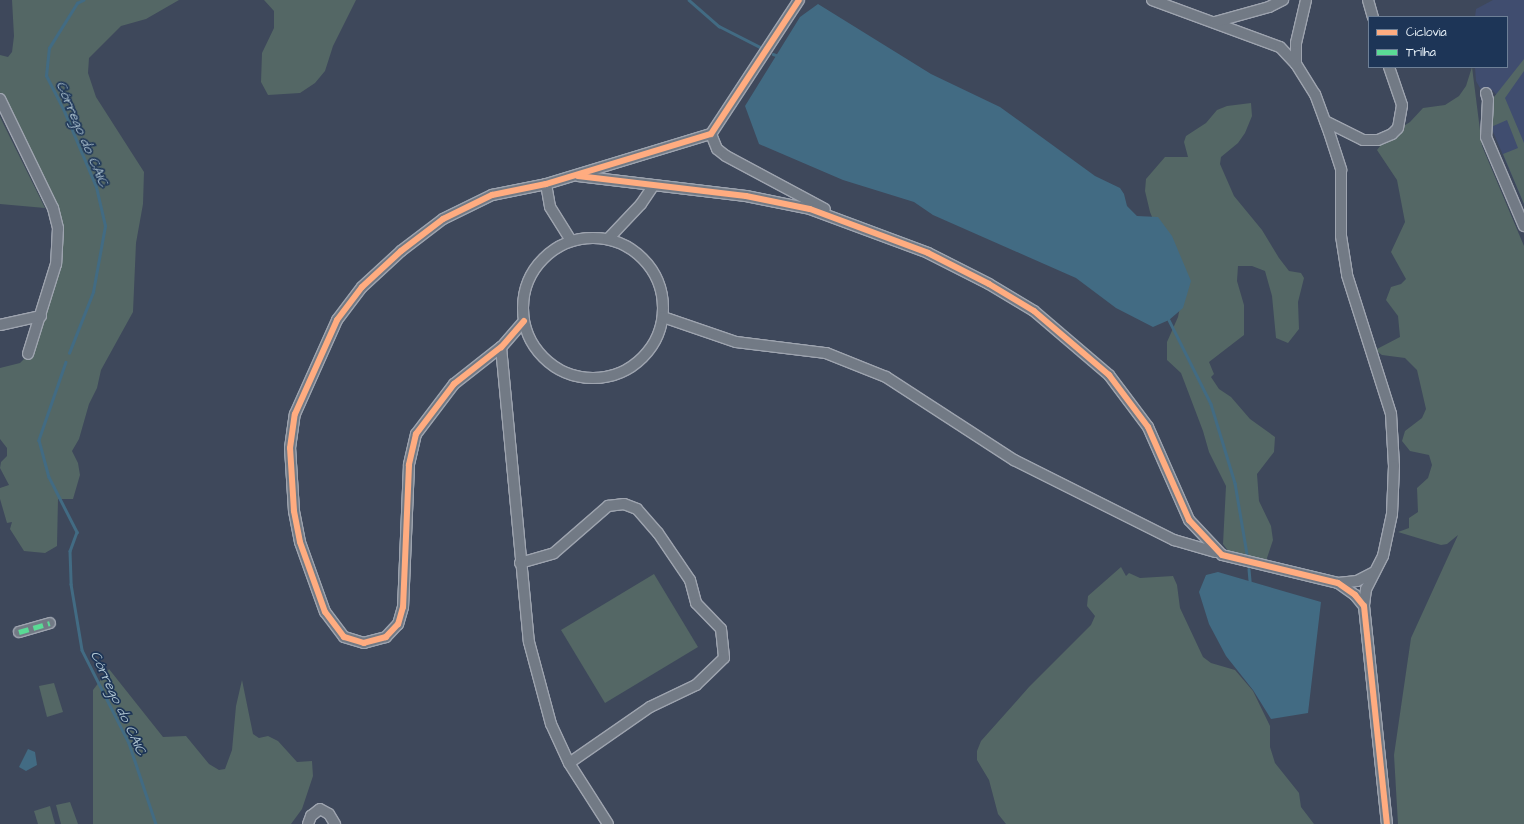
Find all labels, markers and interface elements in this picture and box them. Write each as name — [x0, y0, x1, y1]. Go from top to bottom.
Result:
legend — [1368, 16, 1508, 68]
text: Ciclovia — [1406, 24, 1447, 41]
text: Trilha — [1406, 44, 1436, 61]
water label: Córrego do CAIC — [52, 79, 112, 189]
water label: Córrego do CAIC — [86, 648, 150, 758]

